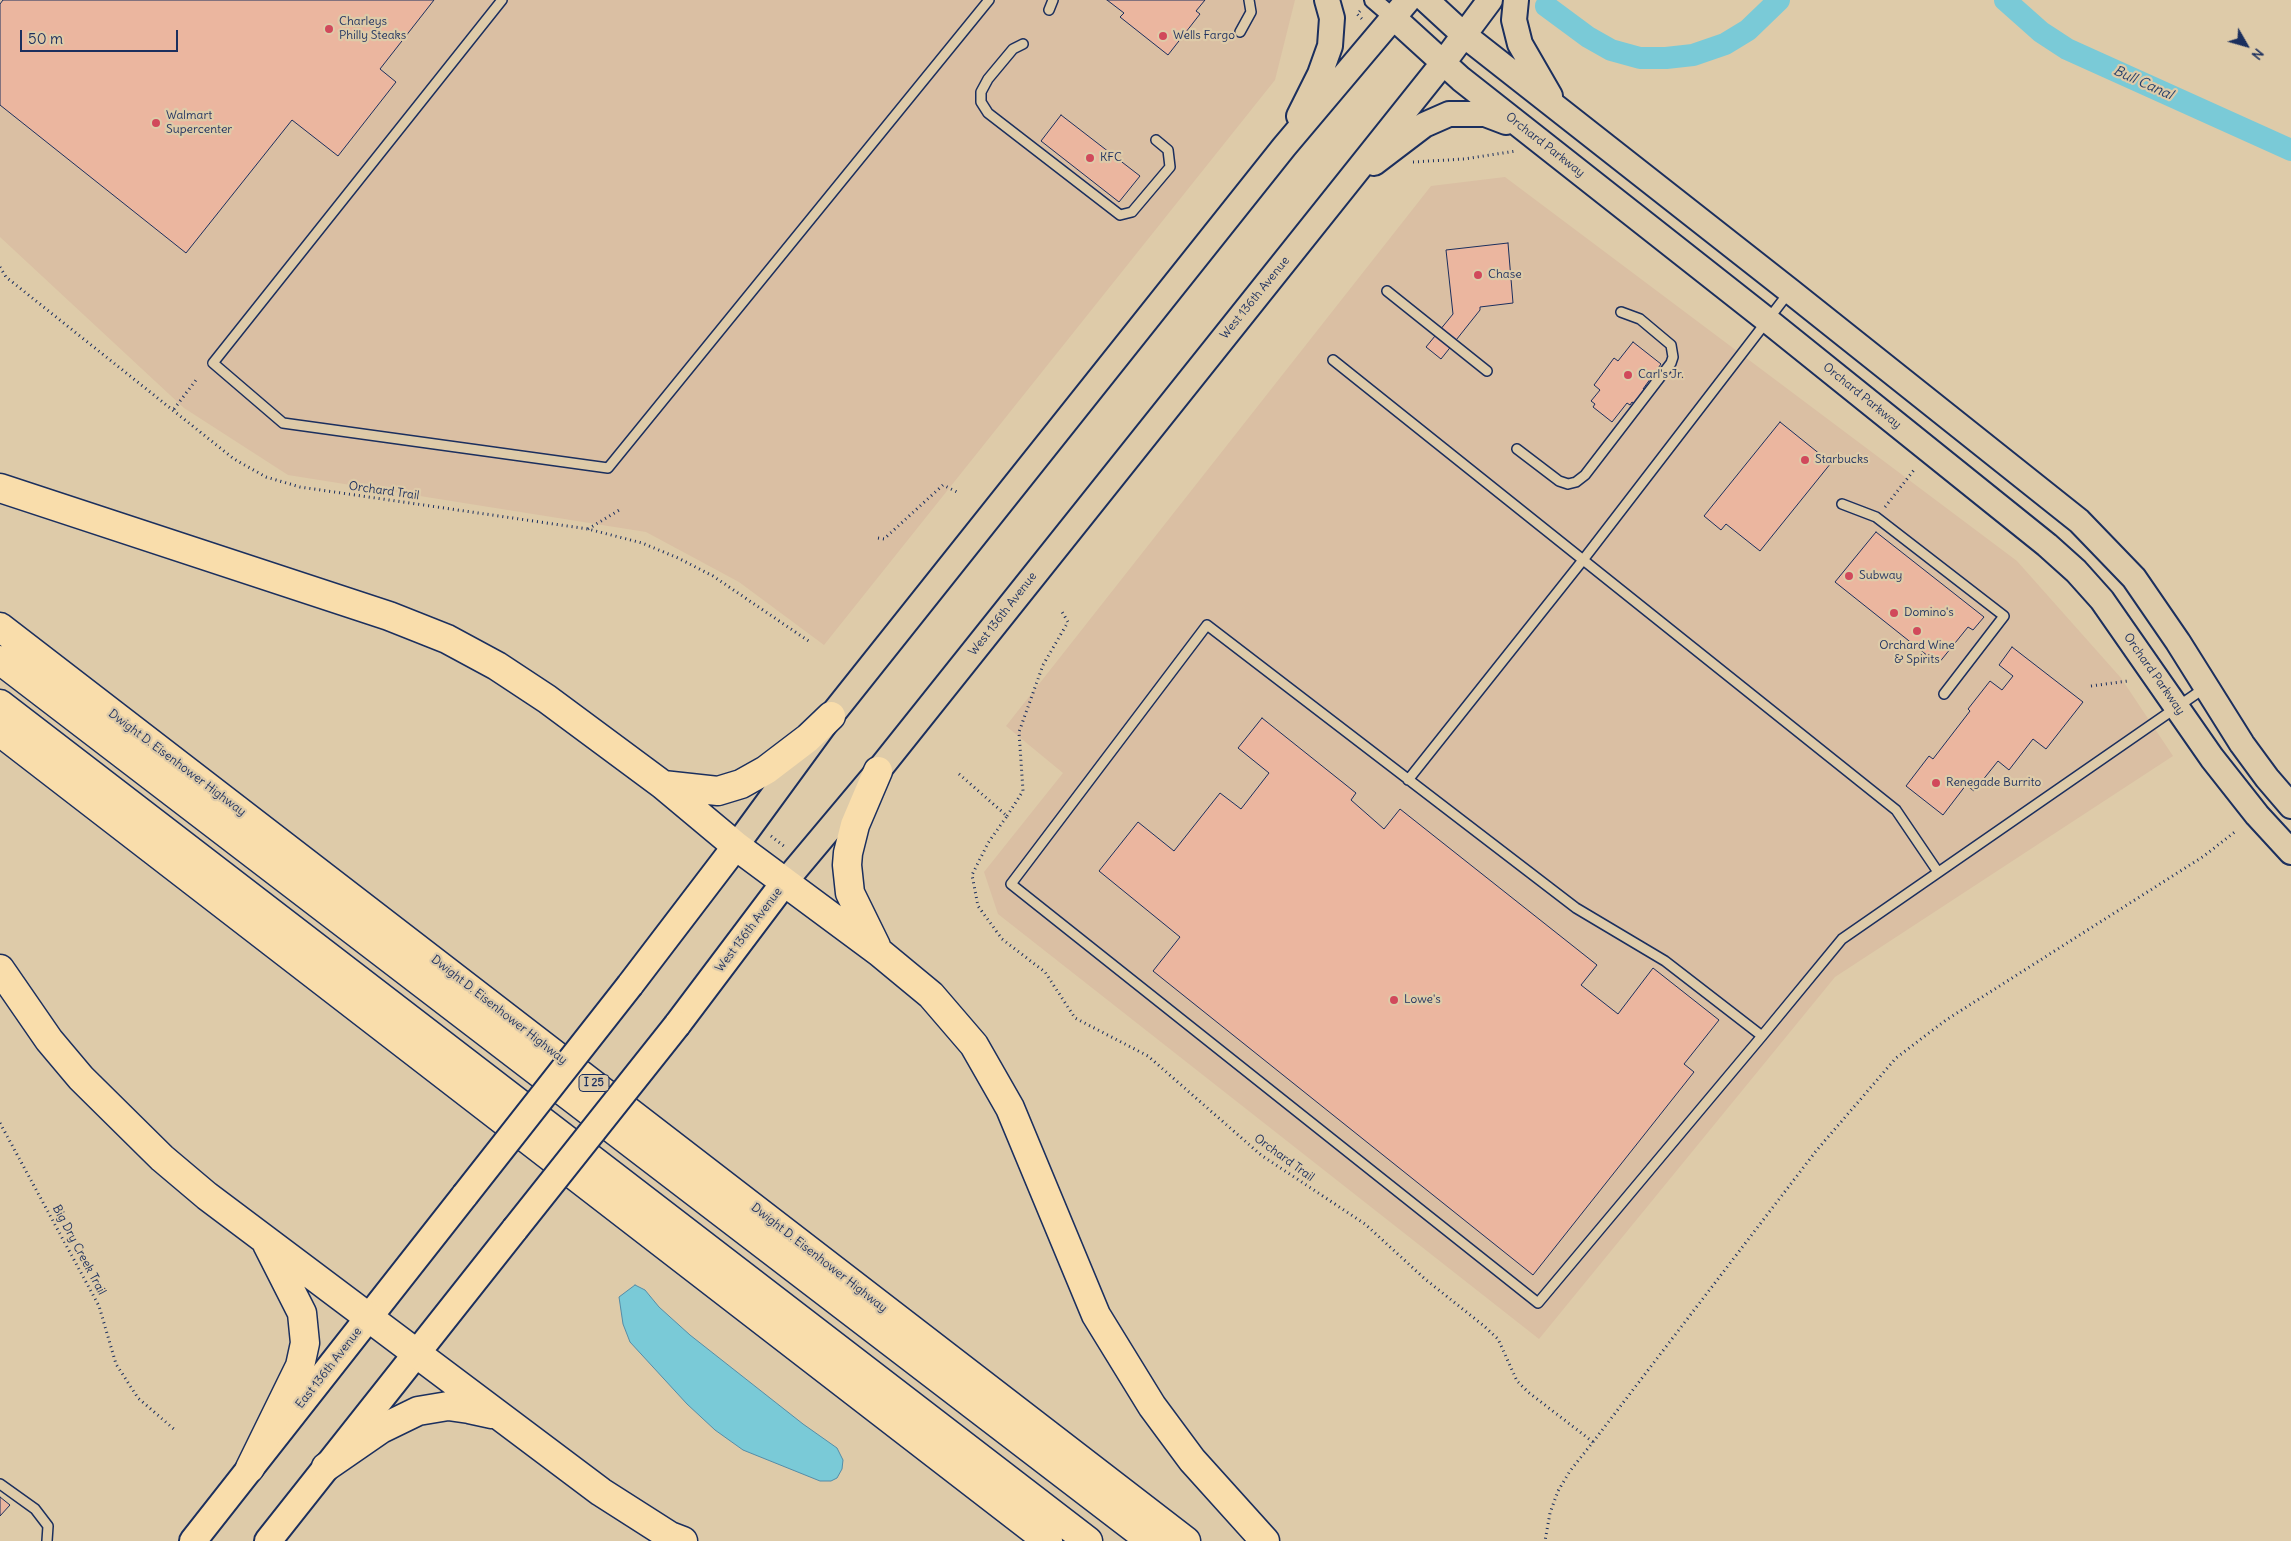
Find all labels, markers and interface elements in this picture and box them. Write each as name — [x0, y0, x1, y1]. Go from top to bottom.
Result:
place label: Charleys Philly Steaks — [339, 15, 406, 43]
scale bar — [22, 20, 180, 52]
north arrow — [2221, 20, 2271, 70]
marker: Charleys Philly Steaks — [323, 23, 335, 35]
text: 50 m — [28, 29, 63, 48]
place label: Wells Fargo — [1173, 29, 1235, 43]
marker: Wells Fargo — [1157, 30, 1169, 42]
text: N — [2248, 45, 2268, 64]
water label: Bull Canal — [2111, 62, 2175, 104]
place label: Walmart Supercenter — [166, 109, 232, 137]
street label: Orchard Parkway — [1503, 110, 1587, 180]
marker: Walmart Supercenter — [150, 117, 162, 129]
place label: KFC — [1100, 151, 1122, 165]
marker: KFC — [1084, 152, 1096, 164]
street label: West 136th Avenue — [1217, 254, 1293, 342]
place label: Chase — [1488, 268, 1522, 282]
marker: Chase — [1472, 269, 1484, 281]
street label: Orchard Parkway — [1820, 360, 1904, 432]
place label: Carl's Jr. — [1638, 368, 1684, 382]
marker: Carl's Jr. — [1622, 369, 1634, 381]
place label: Starbucks — [1815, 453, 1869, 467]
marker: Starbucks — [1799, 454, 1811, 466]
street label: Orchard Trail — [348, 479, 420, 503]
street label: West 136th Avenue — [966, 569, 1040, 659]
place label: Subway — [1859, 569, 1902, 583]
marker: Subway — [1843, 570, 1855, 582]
place label: Domino's — [1904, 606, 1954, 620]
marker: Domino's — [1888, 607, 1900, 619]
marker: Orchard Wine & Spirits — [1911, 625, 1923, 637]
street label: Orchard Parkway — [2120, 630, 2188, 718]
place label: Orchard Wine & Spirits — [1879, 639, 1955, 667]
street label: Dwight D. Eisenhower Highway — [105, 707, 249, 819]
place label: Renegade Burrito — [1946, 776, 2041, 790]
marker: Renegade Burrito — [1930, 777, 1942, 789]
street label: West 136th Avenue — [713, 885, 785, 975]
street label: Dwight D. Eisenhower Highway — [428, 952, 570, 1068]
place label: Lowe's — [1404, 993, 1441, 1007]
marker: Lowe's — [1388, 994, 1400, 1006]
road number: I 25 — [579, 1074, 609, 1092]
street label: Orchard Trail — [1251, 1131, 1317, 1185]
street label: Dwight D. Eisenhower Highway — [748, 1200, 890, 1316]
street label: Big Dry Creek Trail — [49, 1203, 109, 1297]
street label: East 136th Avenue — [293, 1325, 365, 1411]

